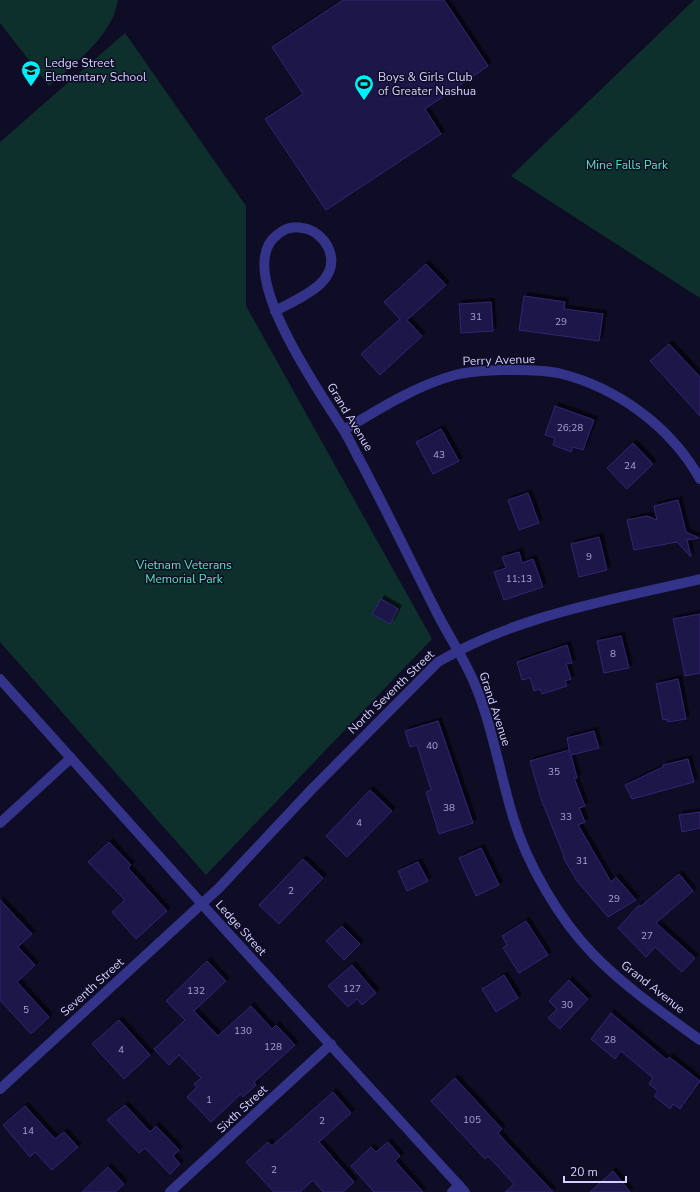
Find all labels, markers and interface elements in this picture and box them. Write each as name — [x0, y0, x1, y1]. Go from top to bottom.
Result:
place label: Ledge Street Elementary School — [45, 55, 147, 85]
school or university icon: Ledge Street Elementary School — [20, 59, 42, 87]
place label: Boys & Girls Club of Greater Nashua — [378, 69, 476, 99]
sports icon: Boys & Girls Club of Greater Nashua — [353, 73, 375, 101]
park label: Mine Falls Park — [586, 157, 669, 173]
house number: 31 — [470, 310, 482, 324]
house number: 29 — [555, 315, 567, 329]
street label: Perry Avenue — [462, 351, 536, 369]
street label: Grand Avenue — [323, 380, 377, 454]
house number: 26;28 — [557, 421, 583, 435]
house number: 43 — [433, 448, 445, 462]
house number: 24 — [624, 459, 636, 473]
house number: 9 — [586, 550, 592, 564]
park label: Vietnam Veterans Memorial Park — [135, 557, 232, 587]
house number: 11;13 — [506, 572, 532, 586]
street label: North Seventh Street — [344, 646, 438, 737]
house number: 8 — [610, 647, 616, 661]
street label: Grand Avenue — [475, 670, 515, 748]
house number: 40 — [426, 739, 438, 753]
house number: 35 — [548, 765, 560, 779]
house number: 38 — [443, 801, 455, 815]
house number: 33 — [560, 810, 572, 824]
house number: 4 — [356, 816, 362, 830]
house number: 31 — [576, 854, 588, 868]
house number: 2 — [288, 884, 294, 898]
house number: 29 — [608, 892, 620, 906]
street label: Ledge Street — [212, 897, 271, 960]
house number: 27 — [641, 929, 653, 943]
street label: Seventh Street — [57, 954, 128, 1020]
street label: Grand Avenue — [618, 957, 688, 1017]
house number: 127 — [343, 982, 361, 996]
house number: 132 — [187, 984, 205, 998]
house number: 30 — [561, 998, 573, 1012]
house number: 5 — [23, 1003, 29, 1017]
house number: 130 — [234, 1024, 252, 1038]
house number: 28 — [604, 1033, 616, 1047]
house number: 128 — [264, 1040, 282, 1054]
house number: 4 — [118, 1043, 124, 1057]
street label: Sixth Street — [213, 1081, 271, 1136]
house number: 1 — [206, 1093, 212, 1107]
house number: 105 — [463, 1113, 481, 1127]
house number: 2 — [319, 1114, 325, 1128]
house number: 14 — [22, 1124, 34, 1138]
scale bar — [564, 1158, 626, 1184]
house number: 2 — [271, 1163, 277, 1177]
text: 20 m — [570, 1164, 598, 1180]

